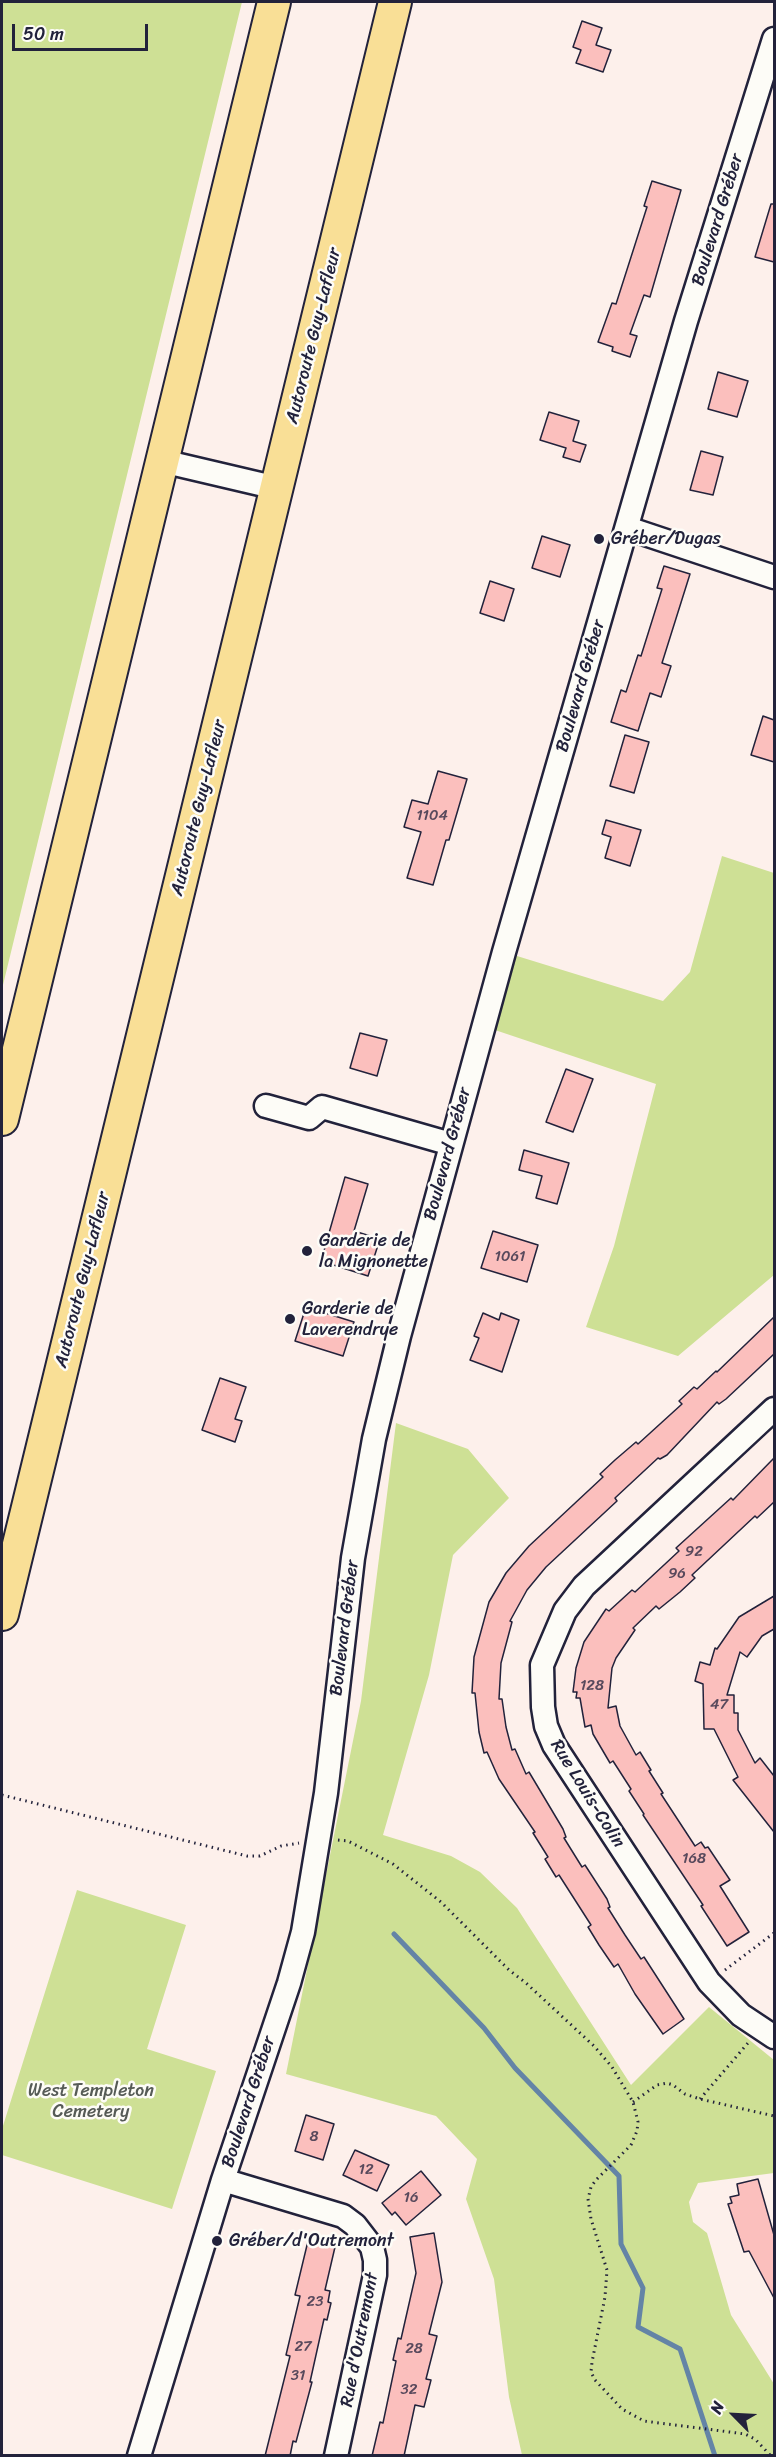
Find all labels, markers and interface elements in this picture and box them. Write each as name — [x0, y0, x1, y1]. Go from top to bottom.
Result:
scale bar — [15, 12, 152, 50]
text: 50 m — [23, 18, 64, 50]
street label: Boulevard Gréber — [688, 151, 748, 289]
street label: Autoroute Guy-Lafleur — [282, 246, 346, 426]
place label: Gréber/Dugas — [611, 528, 721, 550]
marker: Gréber/Dugas — [592, 532, 606, 546]
street label: Boulevard Gréber — [552, 617, 610, 755]
street label: Autoroute Guy-Lafleur — [167, 718, 231, 898]
house number: 1104 — [416, 807, 448, 825]
street label: Boulevard Gréber — [420, 1085, 476, 1223]
street label: Autoroute Guy-Lafleur — [51, 1190, 115, 1370]
place label: Garderie de la Mignonette — [319, 1230, 428, 1272]
marker: Garderie de la Mignonette — [300, 1244, 314, 1258]
house number: 1061 — [495, 1248, 525, 1266]
place label: Garderie de Laverendrye — [302, 1298, 398, 1340]
marker: Garderie de Laverendrye — [283, 1312, 297, 1326]
house number: 92 — [685, 1543, 703, 1561]
street label: Boulevard Gréber — [326, 1559, 364, 1697]
house number: 96 — [668, 1565, 686, 1583]
house number: 128 — [580, 1677, 604, 1695]
house number: 47 — [710, 1696, 728, 1714]
street label: Rue Louis-Colin — [545, 1736, 629, 1852]
house number: 168 — [682, 1850, 706, 1868]
street label: Boulevard Gréber — [218, 2034, 280, 2170]
park label: West Templeton Cemetery — [28, 2080, 154, 2122]
house number: 8 — [309, 2128, 319, 2146]
house number: 12 — [358, 2161, 374, 2179]
house number: 16 — [404, 2189, 418, 2207]
place label: Gréber/d'Outremont — [229, 2230, 394, 2252]
marker: Gréber/d'Outremont — [210, 2234, 224, 2248]
street label: Rue d'Outremont — [336, 2271, 384, 2409]
house number: 23 — [307, 2293, 323, 2311]
house number: 27 — [294, 2338, 312, 2356]
house number: 28 — [405, 2340, 423, 2358]
house number: 31 — [291, 2367, 305, 2385]
house number: 32 — [401, 2381, 417, 2399]
north arrow — [704, 2385, 764, 2445]
text: N — [702, 2397, 733, 2418]

